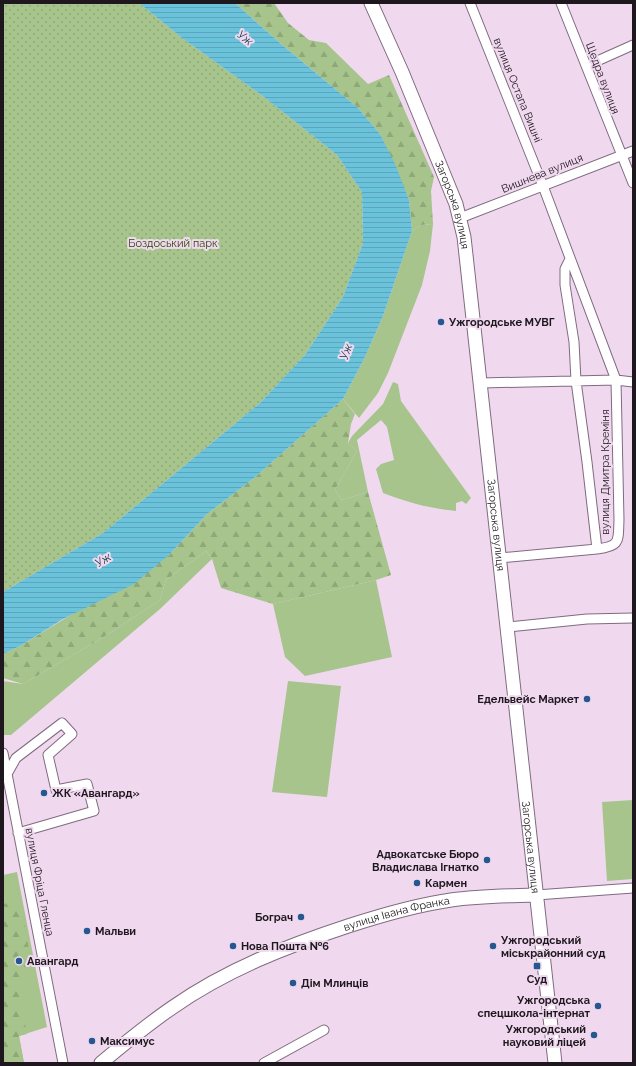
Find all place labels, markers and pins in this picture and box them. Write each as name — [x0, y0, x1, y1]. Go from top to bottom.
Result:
place label: Ужгородське МУВГ — [448, 316, 555, 329]
marker: Ужгородське МУВГ — [436, 317, 446, 327]
place label: Едельвейс Маркет — [477, 693, 580, 706]
marker: Едельвейс Маркет — [582, 694, 592, 704]
place label: ЖК «Авангард» — [52, 787, 140, 800]
marker: ЖК «Авангард» — [39, 788, 49, 798]
place label: Адвокатське Бюро Владислава Ігнатко — [372, 848, 479, 874]
marker: Адвокатське Бюро Владислава Ігнатко — [482, 855, 492, 865]
place label: Кармен — [425, 877, 467, 890]
marker: Кармен — [412, 878, 422, 888]
place label: Бограч — [255, 911, 293, 924]
marker: Бограч — [296, 912, 306, 922]
place label: Мальви — [95, 925, 136, 938]
marker: Мальви — [82, 926, 92, 936]
place label: Ужгородський міськрайонний суд — [500, 934, 605, 960]
place label: Нова Пошта №6 — [241, 940, 329, 953]
marker: Нова Пошта №6 — [228, 941, 238, 951]
marker: Ужгородський міськрайонний суд — [488, 941, 498, 951]
place label: Авангард — [27, 955, 79, 968]
marker: Авангард — [14, 956, 24, 966]
marker: Суд — [532, 961, 542, 971]
place label: Суд — [527, 973, 547, 986]
place label: Дім Млинців — [301, 977, 368, 990]
marker: Дім Млинців — [288, 978, 298, 988]
place label: Ужгородська спецшкола-інтернат — [478, 994, 591, 1020]
marker: Ужгородська спецшкола-інтернат — [593, 1001, 603, 1011]
place label: Ужгородський науковий ліцей — [503, 1023, 586, 1049]
marker: Ужгородський науковий ліцей — [589, 1030, 599, 1040]
place label: Максимус — [100, 1035, 155, 1048]
marker: Максимус — [87, 1036, 97, 1046]

